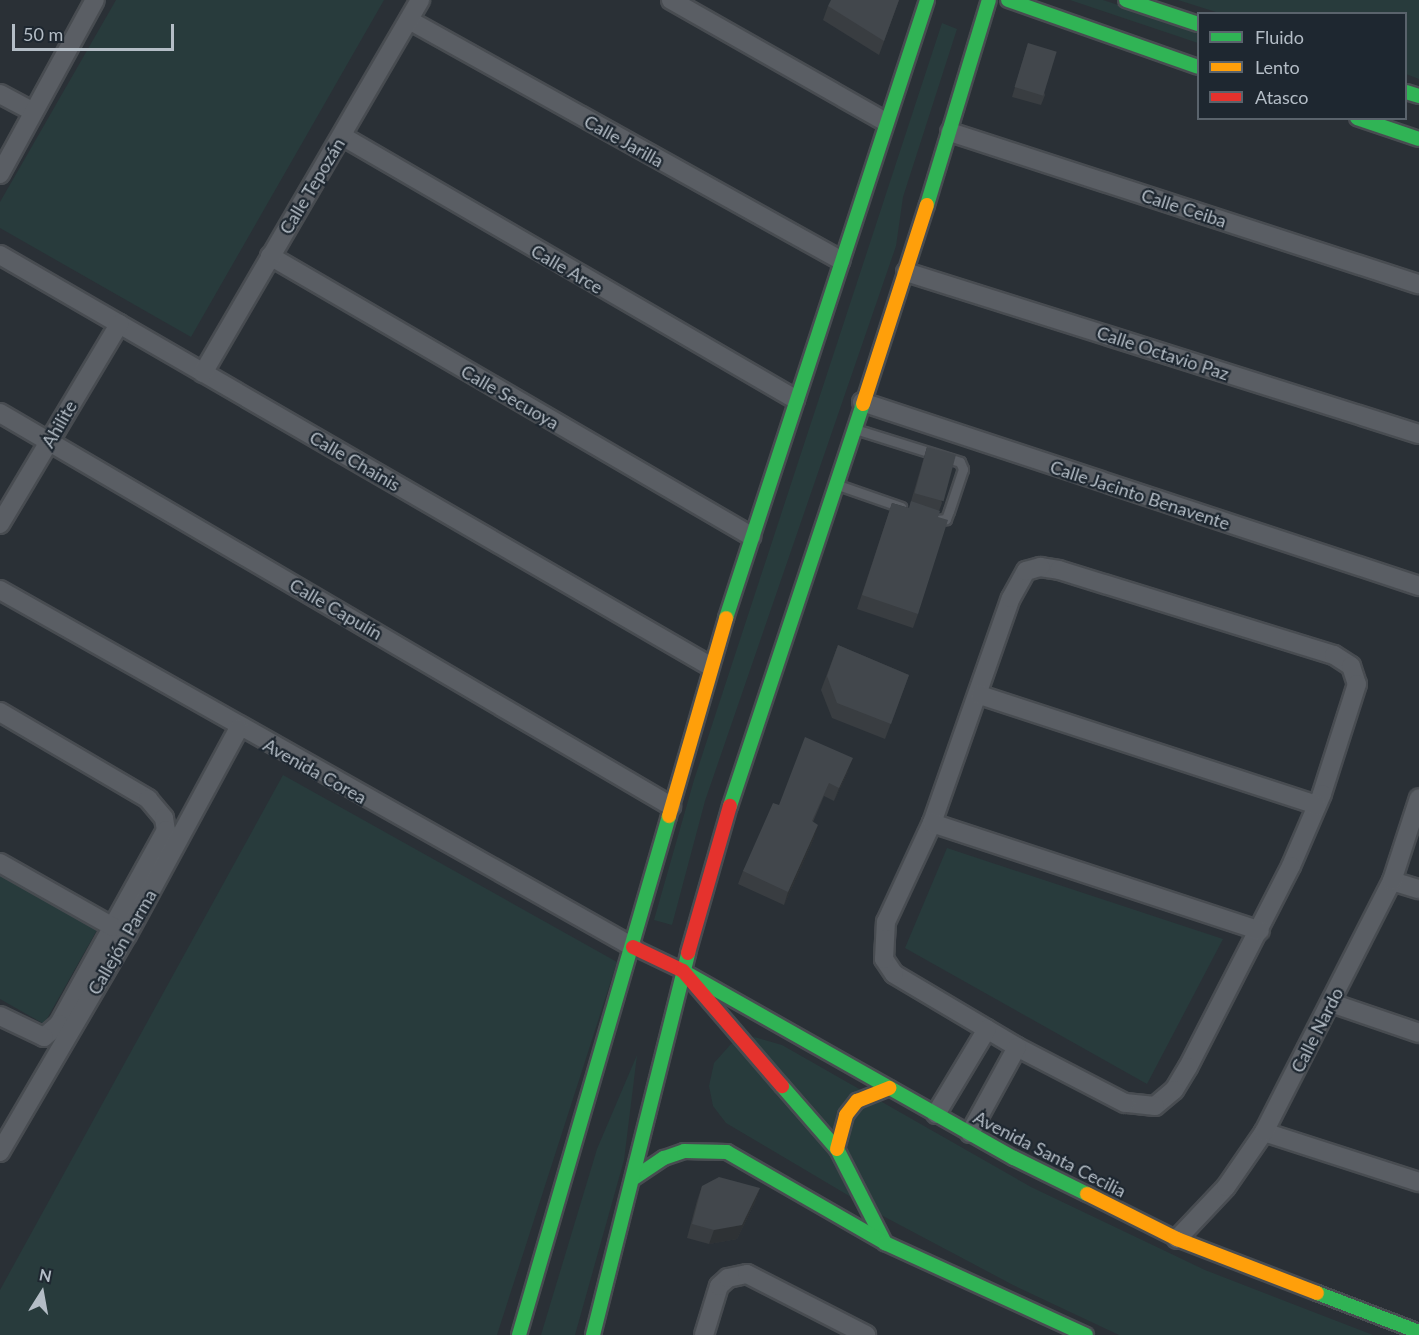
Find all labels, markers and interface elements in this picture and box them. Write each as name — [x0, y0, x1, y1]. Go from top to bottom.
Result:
scale bar — [15, 12, 177, 50]
legend — [1197, 12, 1407, 120]
text: 50 m — [23, 23, 63, 45]
text: Fluido — [1255, 26, 1304, 48]
text: Lento — [1255, 56, 1300, 78]
text: Atasco — [1255, 86, 1308, 108]
street label: Calle Jarilla — [580, 110, 668, 172]
street label: Calle Tepozán — [275, 134, 349, 238]
street label: Calle Ceiba — [1139, 184, 1229, 232]
street label: Calle Arce — [527, 240, 607, 298]
street label: Calle Octavio Paz — [1094, 321, 1232, 385]
street label: Calle Secuoya — [457, 360, 563, 434]
street label: Ahilite — [37, 397, 81, 451]
street label: Calle Chainis — [306, 426, 404, 496]
street label: Calle Jacinto Benavente — [1047, 456, 1233, 534]
street label: Calle Capulín — [286, 574, 386, 644]
street label: Avenida Corea — [260, 734, 370, 808]
street label: Callejón Parma — [83, 886, 161, 998]
street label: Calle Nardo — [1286, 984, 1348, 1076]
street label: Avenida Santa Cecilia — [970, 1106, 1130, 1202]
north arrow — [12, 1263, 72, 1323]
text: N — [38, 1264, 53, 1285]

